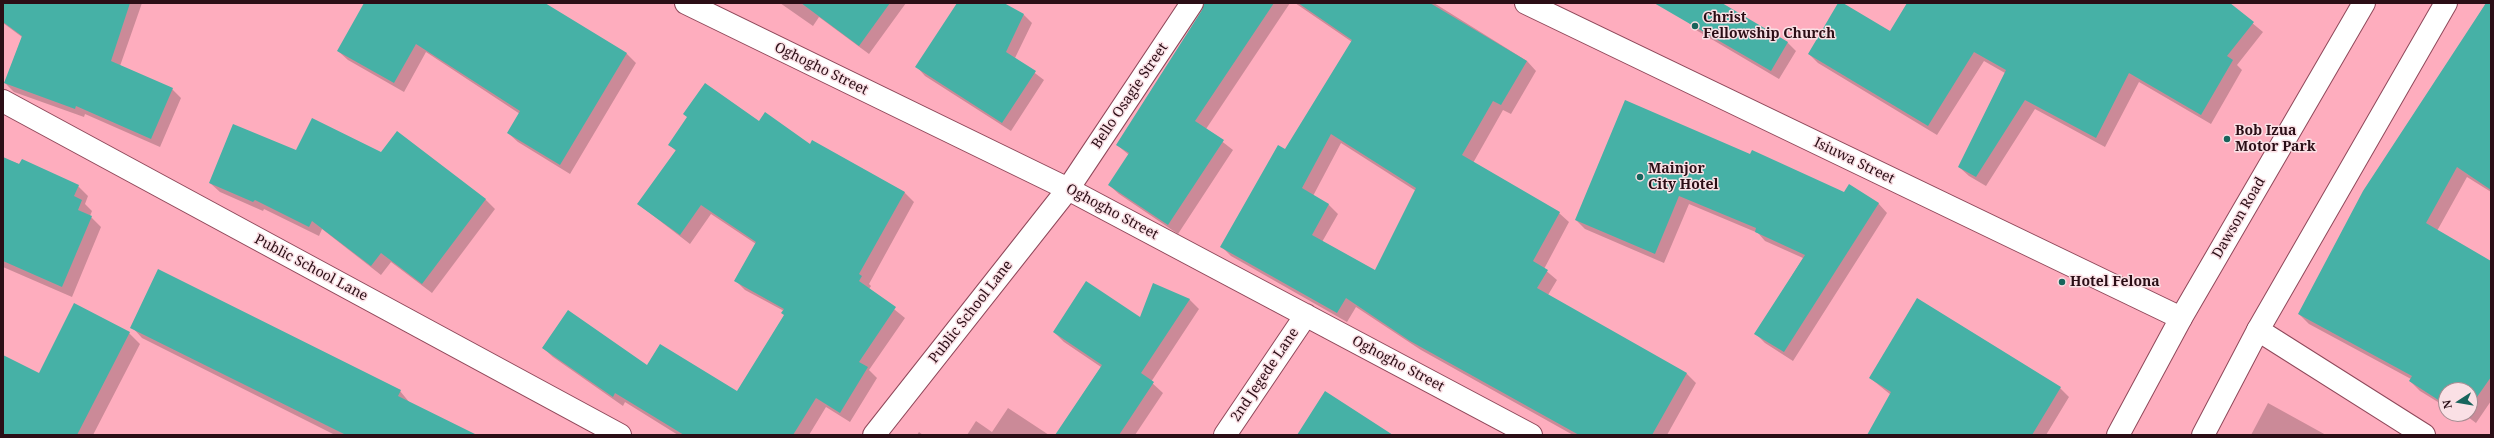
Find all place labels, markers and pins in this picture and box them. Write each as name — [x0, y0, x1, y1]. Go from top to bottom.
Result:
place label: Christ Fellowship Church — [1703, 10, 1835, 42]
marker: Christ Fellowship Church — [1690, 21, 1700, 31]
place label: Bob Izua Motor Park — [2235, 123, 2316, 156]
marker: Bob Izua Motor Park — [2222, 134, 2232, 144]
place label: Mainjor City Hotel — [1648, 161, 1718, 194]
marker: Mainjor City Hotel — [1635, 172, 1645, 182]
place label: Hotel Felona — [2070, 274, 2160, 290]
marker: Hotel Felona — [2057, 277, 2067, 287]

